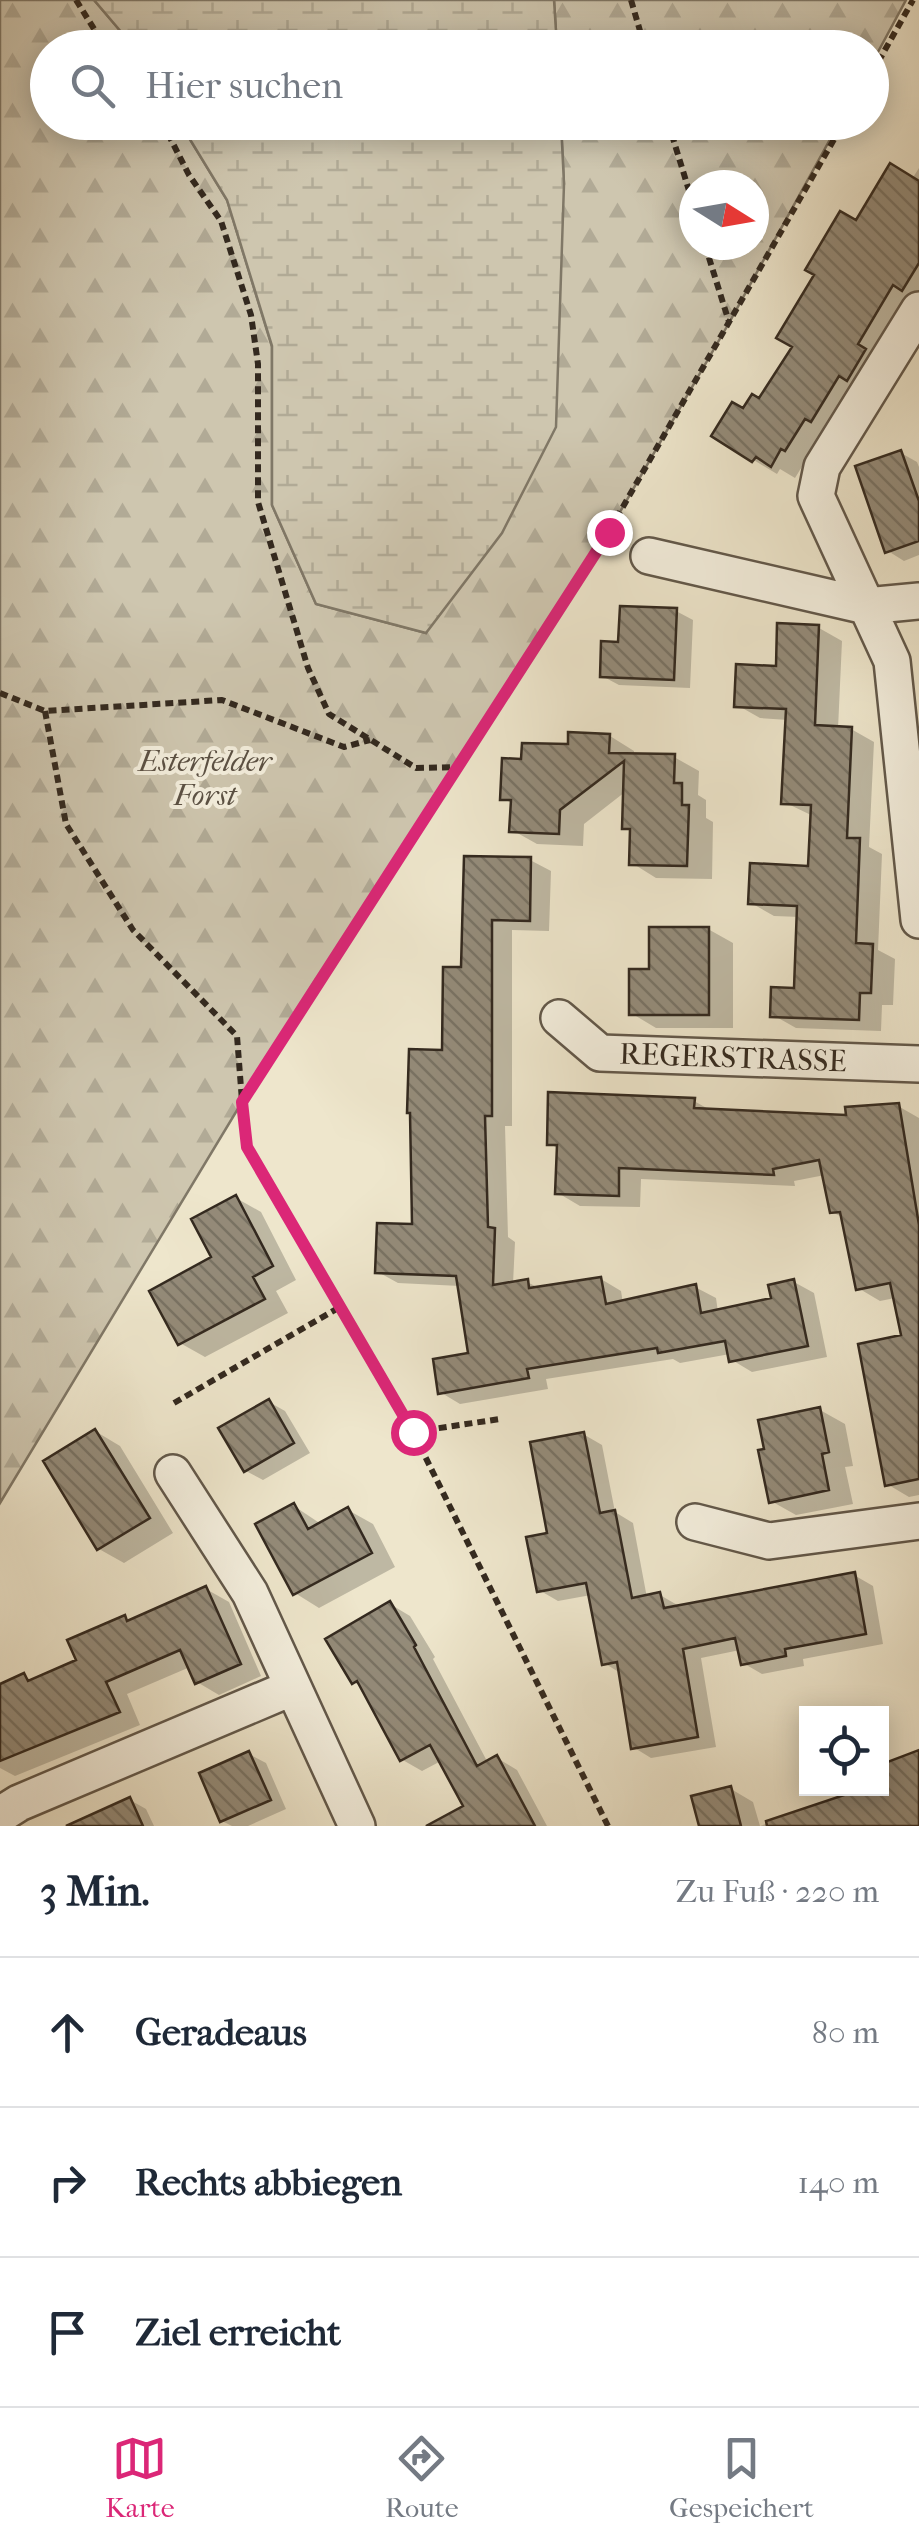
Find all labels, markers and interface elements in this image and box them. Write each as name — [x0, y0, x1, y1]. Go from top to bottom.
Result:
search box — [30, 30, 889, 140]
icon: search — [65, 58, 120, 113]
text: Hier suchen — [145, 63, 343, 108]
north arrow — [679, 170, 769, 260]
route end — [587, 510, 633, 556]
park label: Esterfelder Forst — [137, 744, 274, 813]
street label: REGERSTRASSE — [619, 1037, 847, 1079]
route start — [391, 1410, 437, 1456]
map controls — [799, 1706, 889, 1796]
button: locate — [799, 1706, 889, 1796]
text: 3 Min. — [40, 1867, 150, 1916]
text: Zu Fuß · 220 m — [675, 1873, 879, 1910]
icon: ahead — [40, 2005, 95, 2060]
text: Geradeaus — [135, 2010, 307, 2055]
text: 80 m — [812, 2014, 879, 2051]
icon: right — [40, 2155, 95, 2210]
text: Rechts abbiegen — [135, 2160, 402, 2205]
text: 140 m — [798, 2164, 879, 2201]
icon: arrive — [40, 2305, 95, 2360]
text: Ziel erreicht — [135, 2310, 341, 2355]
tab: Karte — [105, 2431, 175, 2524]
tab: Route — [385, 2431, 459, 2524]
tab: Gespeichert — [669, 2431, 814, 2524]

